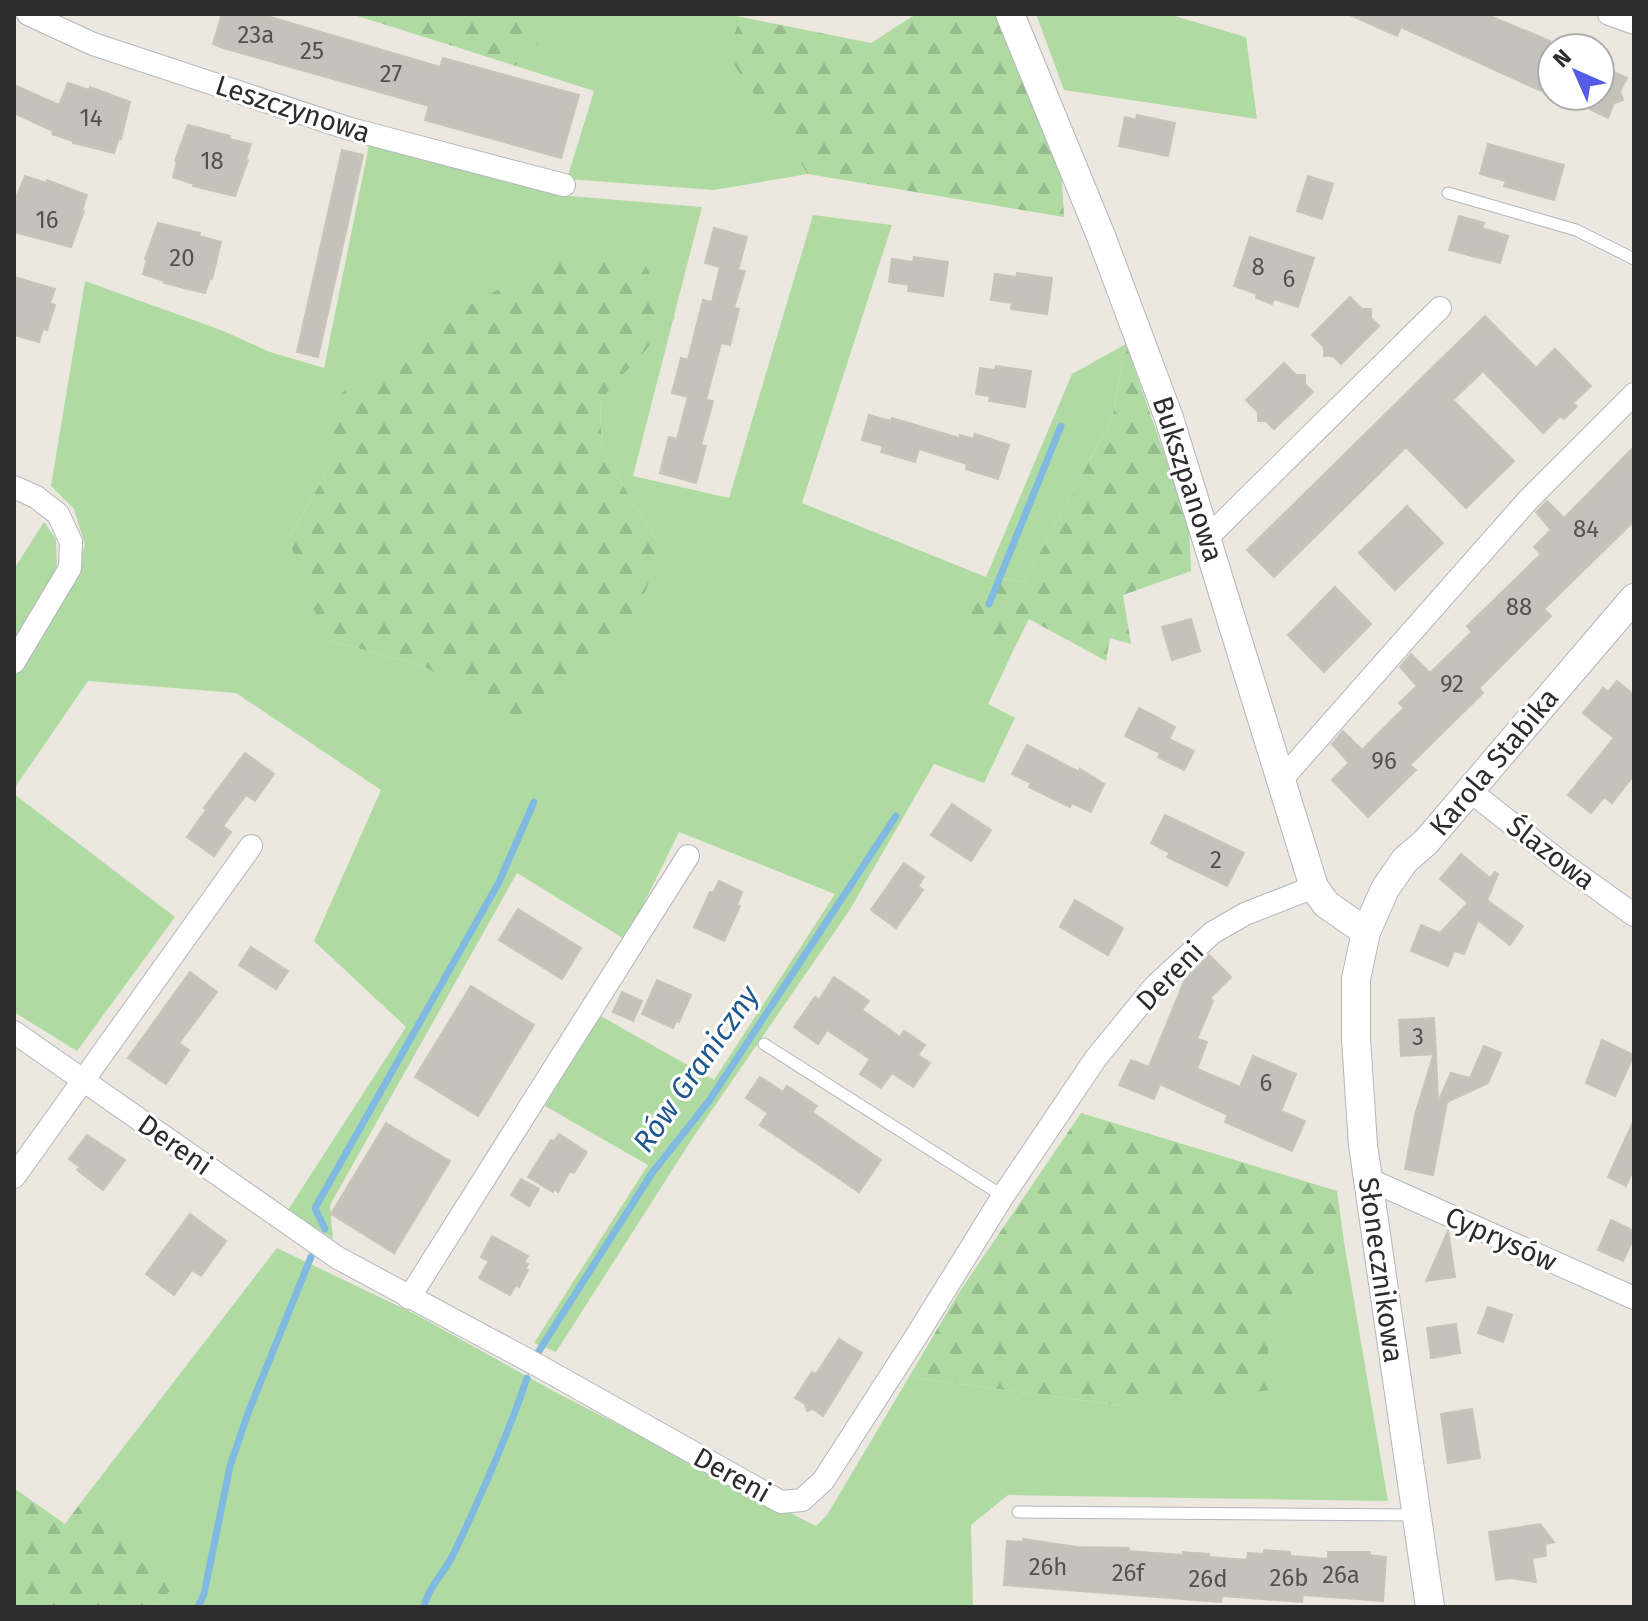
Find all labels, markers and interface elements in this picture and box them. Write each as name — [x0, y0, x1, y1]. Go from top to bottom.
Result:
house number: 23a — [238, 21, 274, 49]
north arrow — [1536, 32, 1616, 112]
house number: 25 — [300, 37, 324, 65]
text: N — [1548, 44, 1577, 73]
house number: 27 — [380, 60, 402, 88]
street label: Leszczynowa — [211, 68, 375, 150]
house number: 14 — [79, 104, 103, 132]
house number: 18 — [200, 147, 224, 175]
house number: 16 — [35, 206, 59, 234]
house number: 20 — [169, 244, 195, 272]
house number: 8 — [1251, 253, 1265, 281]
house number: 6 — [1283, 265, 1295, 293]
street label: Bukszpanowa — [1146, 392, 1230, 566]
house number: 84 — [1573, 515, 1599, 543]
house number: 88 — [1506, 593, 1532, 621]
house number: 92 — [1440, 670, 1464, 698]
street label: Karola Stabika — [1423, 681, 1565, 843]
house number: 96 — [1371, 747, 1397, 775]
street label: Ślazowa — [1500, 809, 1602, 897]
house number: 2 — [1210, 846, 1222, 874]
street label: Dereni — [1129, 935, 1211, 1017]
water label: Rów Graniczny — [625, 978, 767, 1159]
house number: 3 — [1412, 1023, 1424, 1051]
house number: 6 — [1260, 1069, 1272, 1097]
street label: Dereni — [132, 1108, 218, 1182]
street label: Słonecznikowa — [1352, 1175, 1410, 1365]
street label: Cyprysów — [1440, 1200, 1562, 1278]
street label: Dereni — [688, 1440, 776, 1510]
house number: 26h — [1029, 1553, 1067, 1581]
house number: 26f — [1112, 1559, 1146, 1587]
house number: 26a — [1322, 1561, 1360, 1589]
house number: 26b — [1270, 1564, 1308, 1592]
house number: 26d — [1188, 1565, 1228, 1593]

